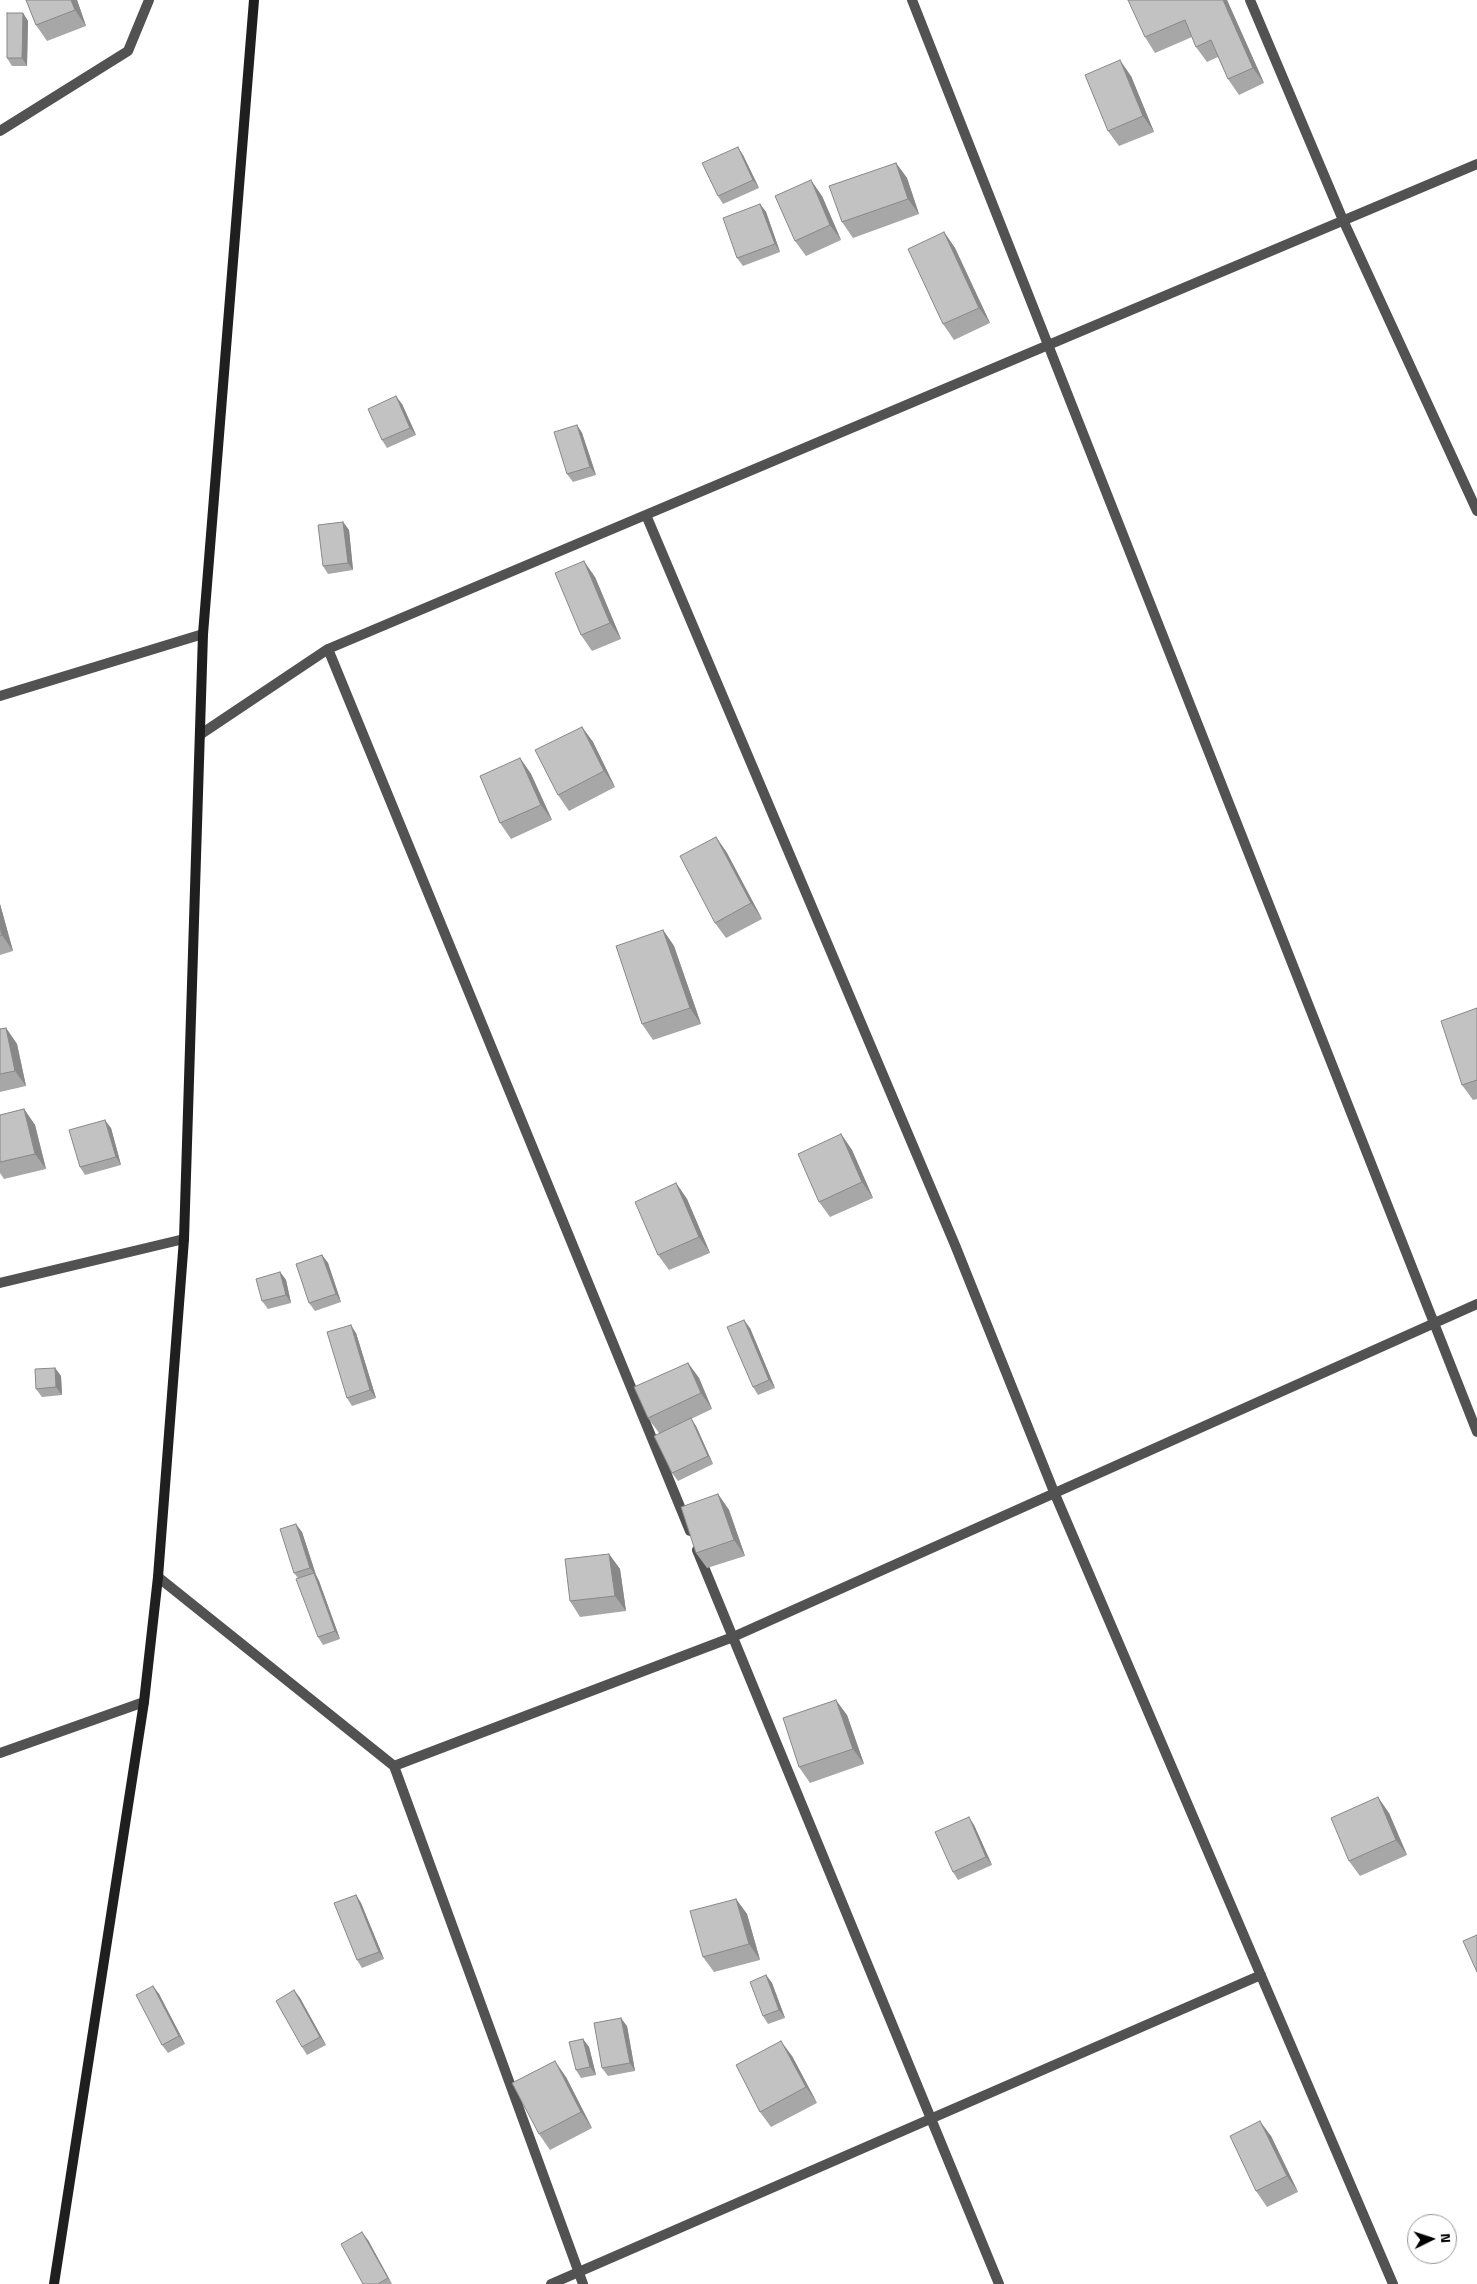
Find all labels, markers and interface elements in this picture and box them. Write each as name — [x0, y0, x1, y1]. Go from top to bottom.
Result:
north arrow — [1407, 2214, 1457, 2264]
text: N — [1436, 2232, 1457, 2244]

